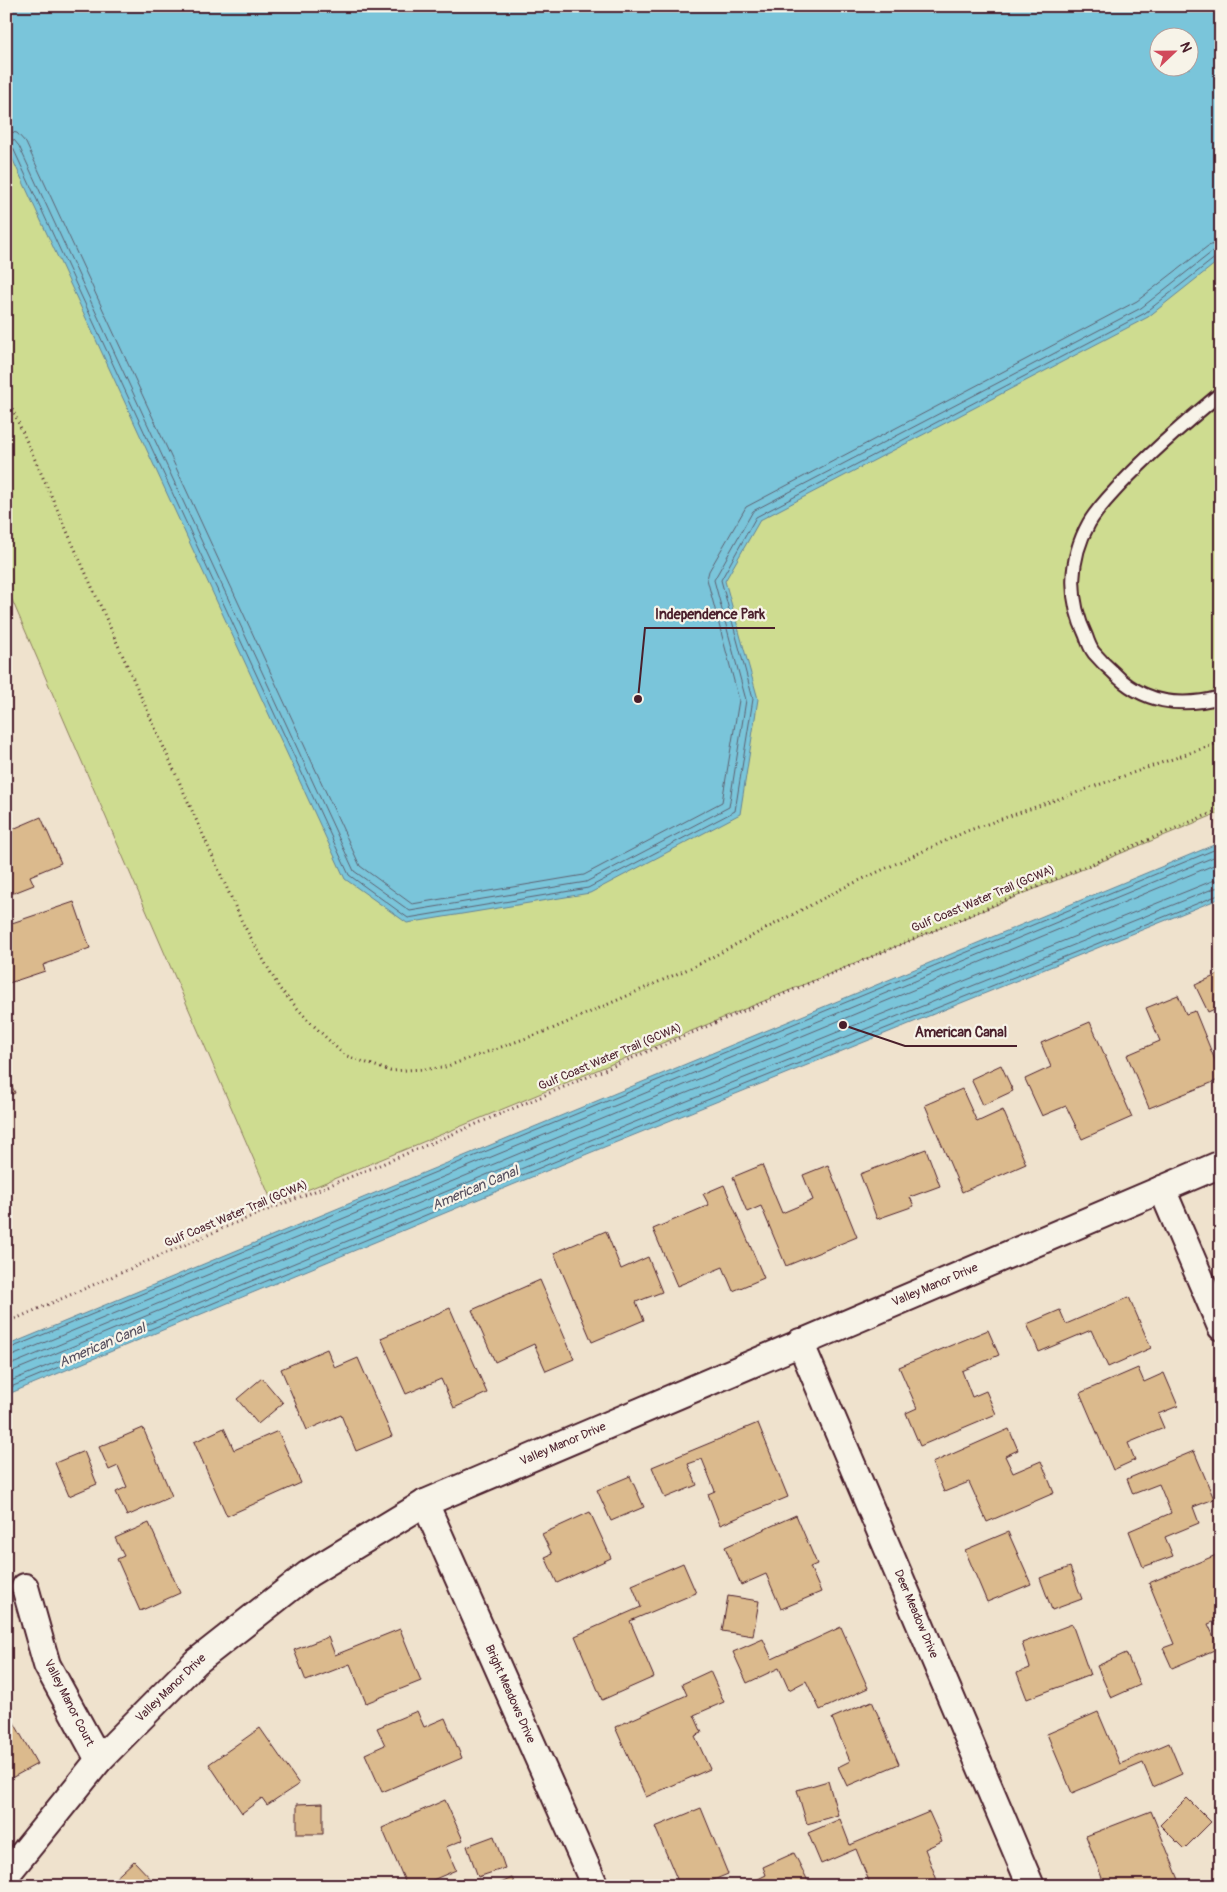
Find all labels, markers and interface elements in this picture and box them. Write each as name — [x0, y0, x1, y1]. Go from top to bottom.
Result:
north arrow — [1150, 28, 1200, 78]
text: N — [1176, 40, 1195, 55]
callout: Independence Park — [645, 599, 775, 628]
text: Independence Park — [655, 606, 765, 623]
street label: Gulf Coast Water Trail (GCWA) — [909, 862, 1057, 936]
callout: American Canal — [905, 1017, 1017, 1046]
street label: Gulf Coast Water Trail (GCWA) — [536, 1020, 684, 1094]
text: American Canal — [915, 1024, 1007, 1041]
water label: American Canal — [429, 1161, 522, 1214]
street label: Gulf Coast Water Trail (GCWA) — [162, 1177, 310, 1251]
street label: Valley Manor Drive — [890, 1260, 980, 1310]
water label: American Canal — [56, 1318, 149, 1371]
street label: Valley Manor Drive — [518, 1419, 608, 1469]
street label: Deer Meadow Drive — [891, 1567, 941, 1661]
street label: Bright Meadows Drive — [482, 1642, 538, 1746]
street label: Valley Manor Drive — [133, 1651, 209, 1725]
street label: Valley Manor Court — [41, 1657, 97, 1749]

